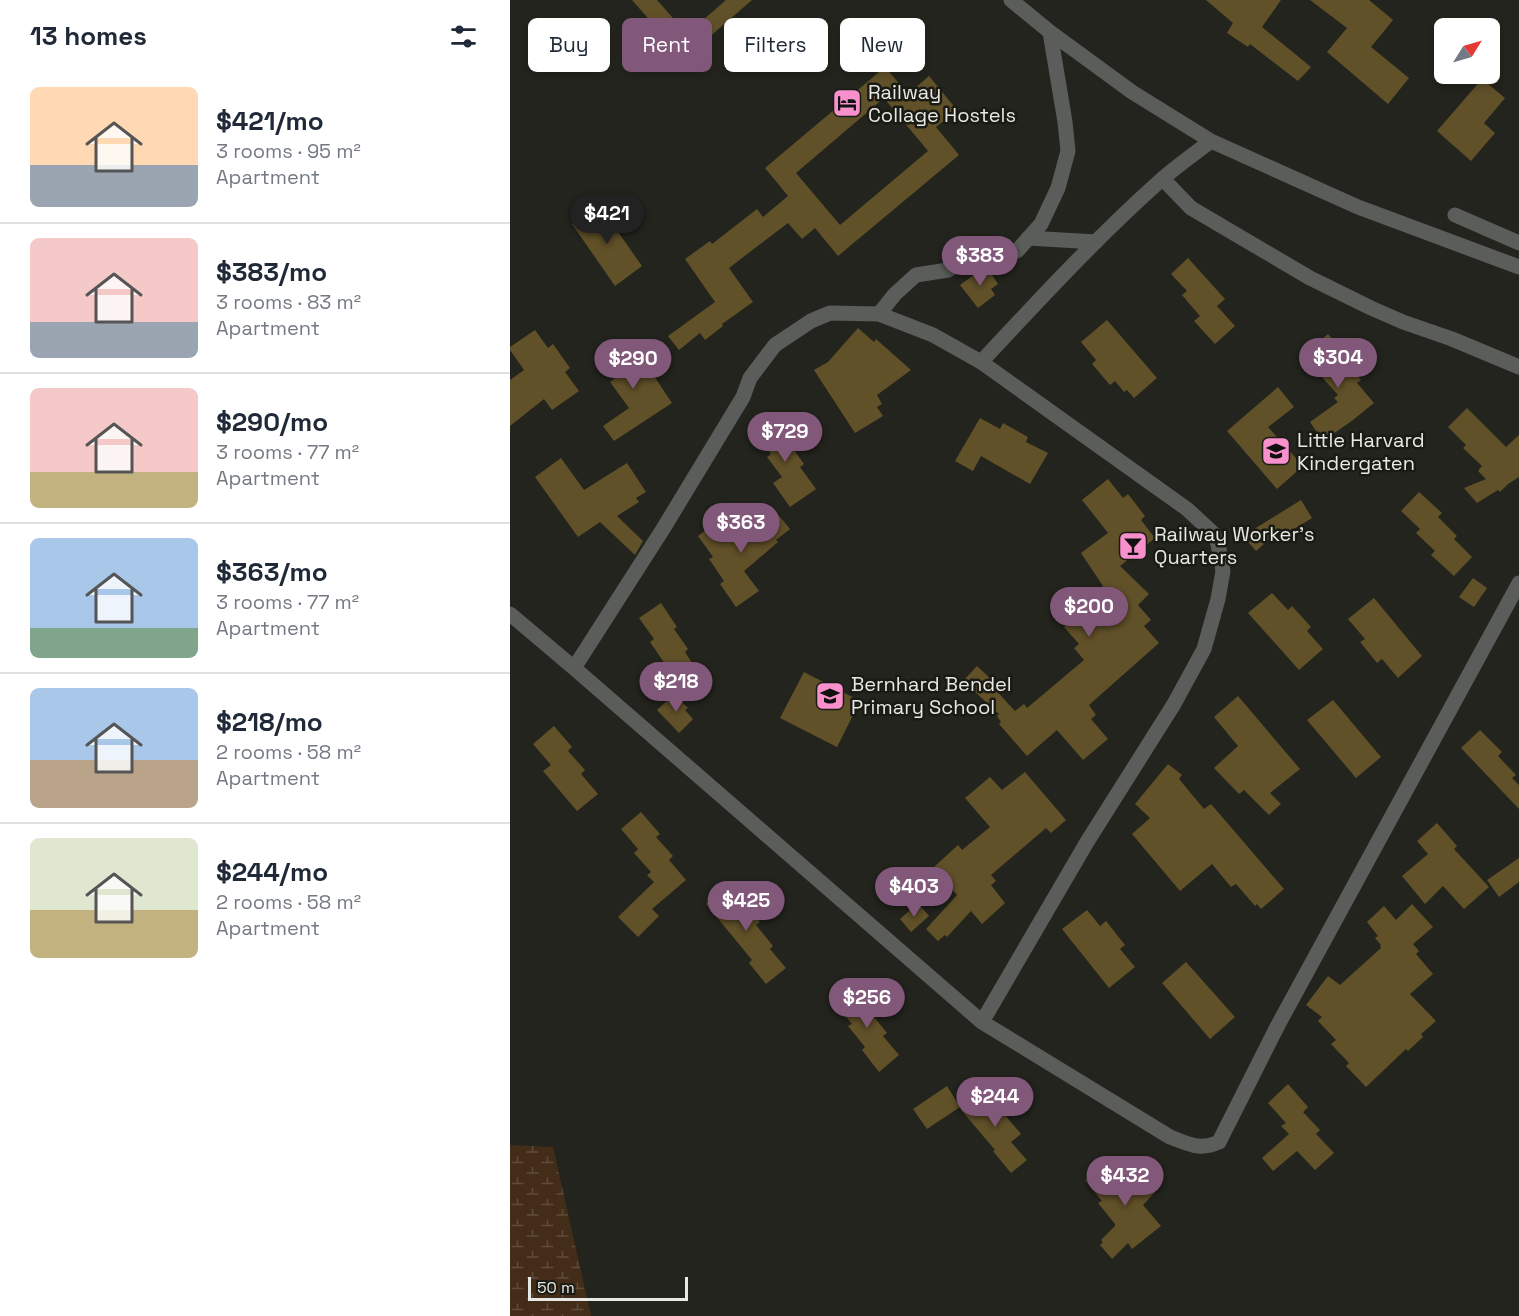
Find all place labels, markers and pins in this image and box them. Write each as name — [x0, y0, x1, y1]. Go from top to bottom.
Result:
place label: Railway Collage Hostels — [868, 79, 1016, 128]
hotel icon: Railway Collage Hostels — [831, 87, 863, 119]
pin: $421 — [571, 194, 643, 245]
pin: $383 — [944, 236, 1016, 287]
pin: $304 — [1302, 338, 1374, 389]
pin: $290 — [597, 339, 669, 390]
pin: $729 — [749, 412, 821, 463]
place label: Little Harvard Kindergaten — [1297, 427, 1425, 476]
school or university icon: Little Harvard Kindergaten — [1260, 435, 1292, 467]
pin: $363 — [705, 503, 777, 554]
place label: Railway Worker's Quarters — [1154, 521, 1314, 570]
bar icon: Railway Worker's Quarters — [1117, 530, 1149, 562]
pin: $200 — [1053, 587, 1125, 638]
pin: $218 — [640, 662, 712, 713]
place label: Bernhard Bendel Primary School — [851, 671, 1012, 720]
school or university icon: Bernhard Bendel Primary School — [814, 680, 846, 712]
pin: $403 — [878, 867, 950, 918]
pin: $425 — [710, 881, 782, 932]
pin: $256 — [831, 978, 903, 1029]
pin: $244 — [959, 1077, 1031, 1128]
pin: $432 — [1089, 1156, 1161, 1207]

